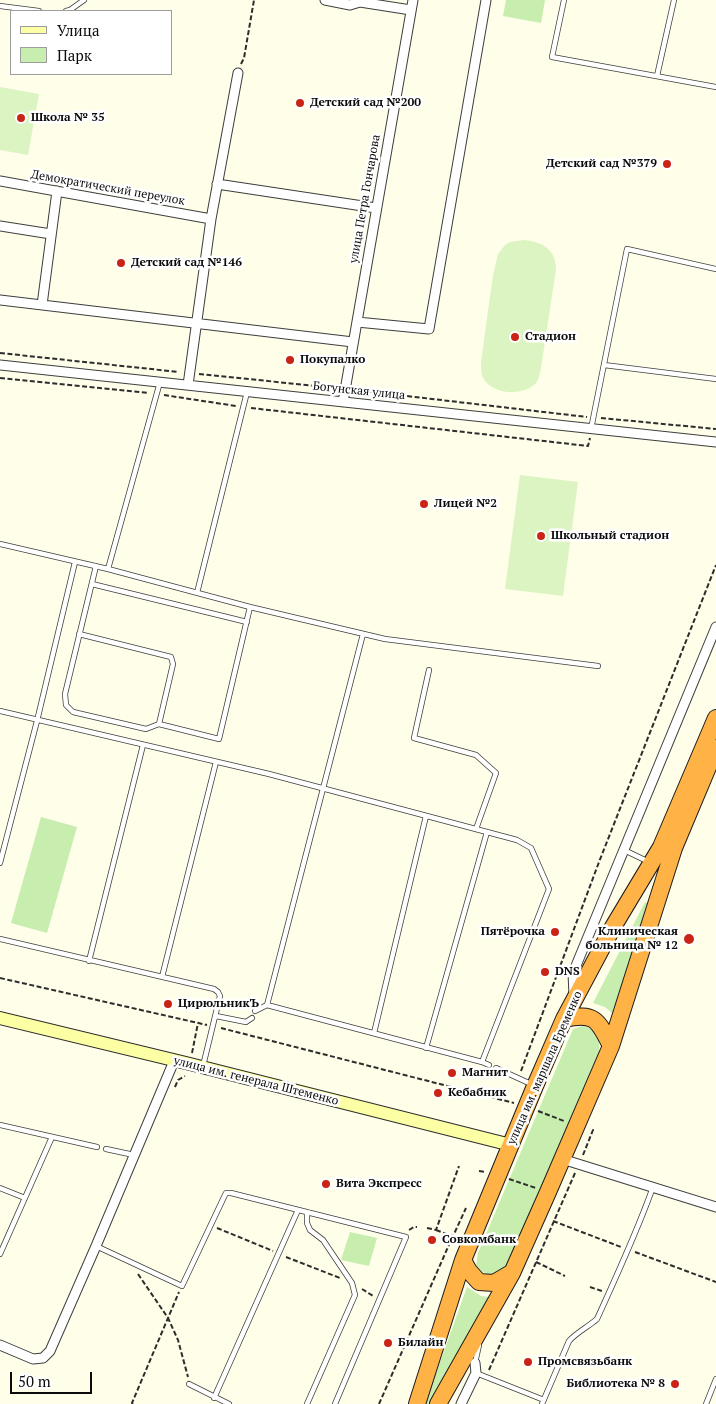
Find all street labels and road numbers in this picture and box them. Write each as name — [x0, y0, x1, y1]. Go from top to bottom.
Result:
street label: улица Петра Гончарова — [347, 134, 383, 264]
street label: Демократический переулок — [30, 167, 186, 209]
street label: Богунская улица — [312, 379, 406, 403]
street label: улица им. маршала Еременко — [505, 989, 585, 1147]
street label: улица им. генерала Штеменко — [172, 1053, 340, 1109]

